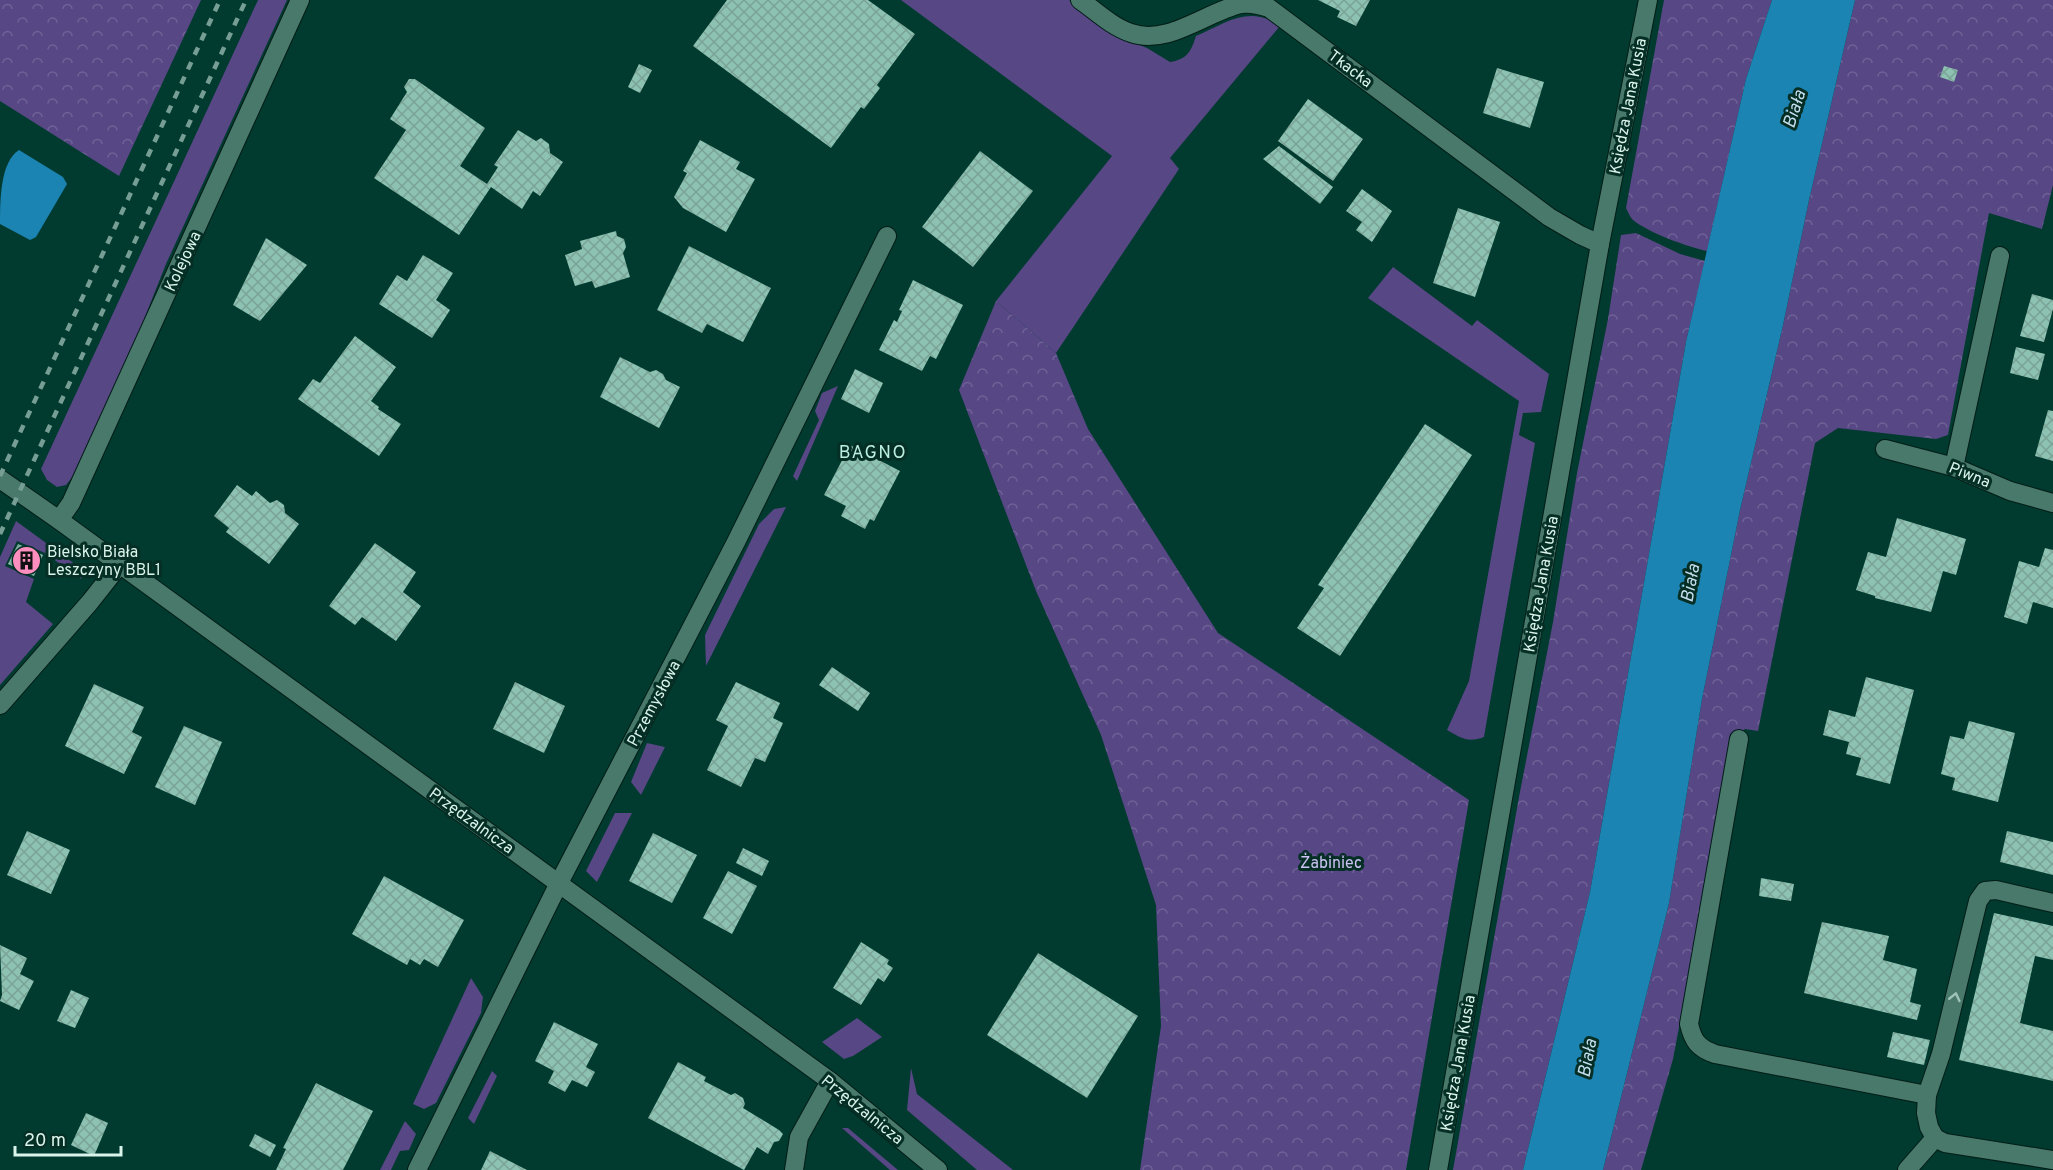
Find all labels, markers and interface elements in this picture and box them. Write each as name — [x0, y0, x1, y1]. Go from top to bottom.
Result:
street label: Księdza Jana Kusia — [1606, 37, 1652, 176]
street label: Tkacka — [1324, 46, 1376, 93]
water label: Biała — [1778, 87, 1813, 132]
street label: Kolejowa — [161, 228, 206, 295]
district label: BAGNO — [839, 442, 907, 465]
street label: Piwna — [1946, 459, 1993, 493]
street label: Księdza Jana Kusia — [1520, 515, 1564, 654]
place label: Bielsko Biała Leszczyny BBL1 — [47, 543, 161, 581]
building icon: Bielsko Biała Leszczyny BBL1 — [10, 544, 42, 576]
water label: Biała — [1676, 561, 1707, 605]
street label: Przemysłowa — [624, 657, 686, 750]
street label: Przędzalnicza — [424, 784, 517, 859]
park label: Żabiniec — [1300, 853, 1362, 874]
one-way arrow — [1947, 992, 1960, 1002]
street label: Księdza Jana Kusia — [1437, 994, 1481, 1133]
water label: Biała — [1573, 1036, 1604, 1080]
street label: Przędzalnicza — [817, 1071, 907, 1150]
scale bar — [15, 1119, 122, 1157]
text: 20 m — [24, 1130, 66, 1153]

